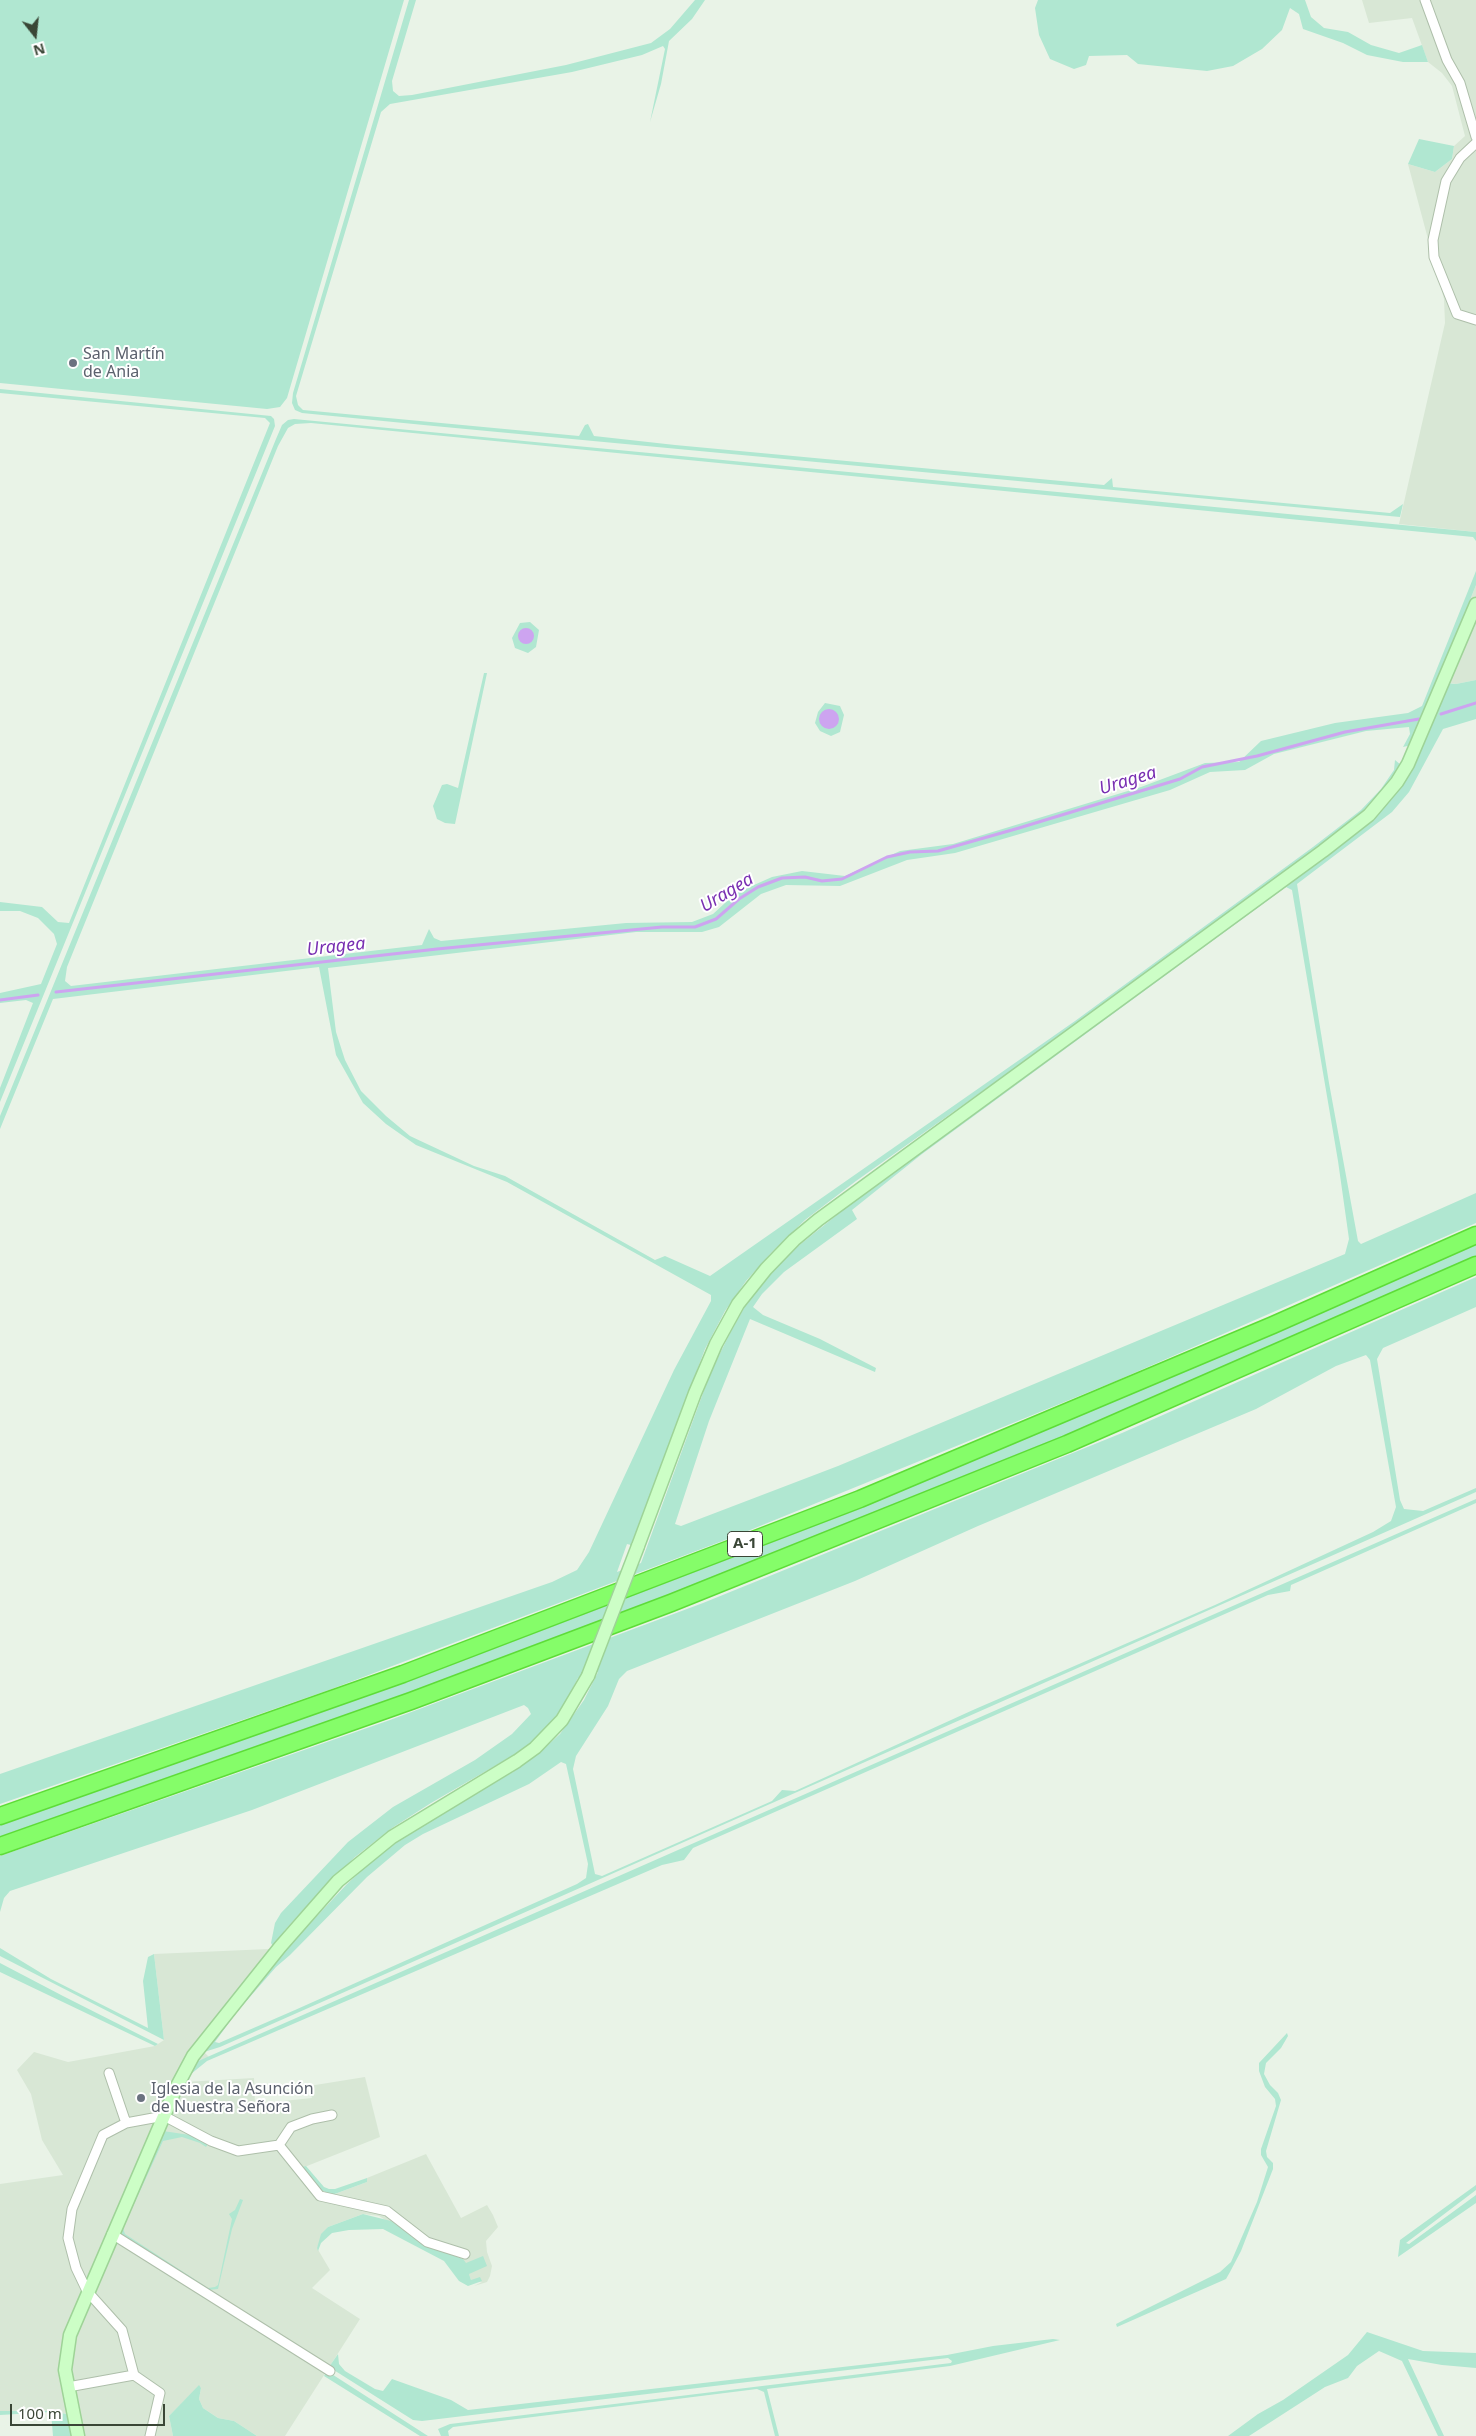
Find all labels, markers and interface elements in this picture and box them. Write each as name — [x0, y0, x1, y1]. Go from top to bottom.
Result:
north arrow — [10, 10, 60, 60]
text: N — [31, 39, 47, 61]
place label: San Martín de Ania — [83, 344, 165, 382]
marker: San Martín de Ania — [67, 357, 79, 369]
water label: Uragea — [1097, 762, 1159, 800]
water label: Uragea — [696, 869, 758, 917]
water label: Uragea — [306, 933, 366, 961]
road number: A-1 — [728, 1532, 762, 1556]
place label: Iglesia de la Asunción de Nuestra Señora — [151, 2079, 314, 2117]
marker: Iglesia de la Asunción de Nuestra Señora — [135, 2092, 147, 2104]
scale bar — [12, 2394, 168, 2426]
text: 100 m — [18, 2403, 62, 2423]

